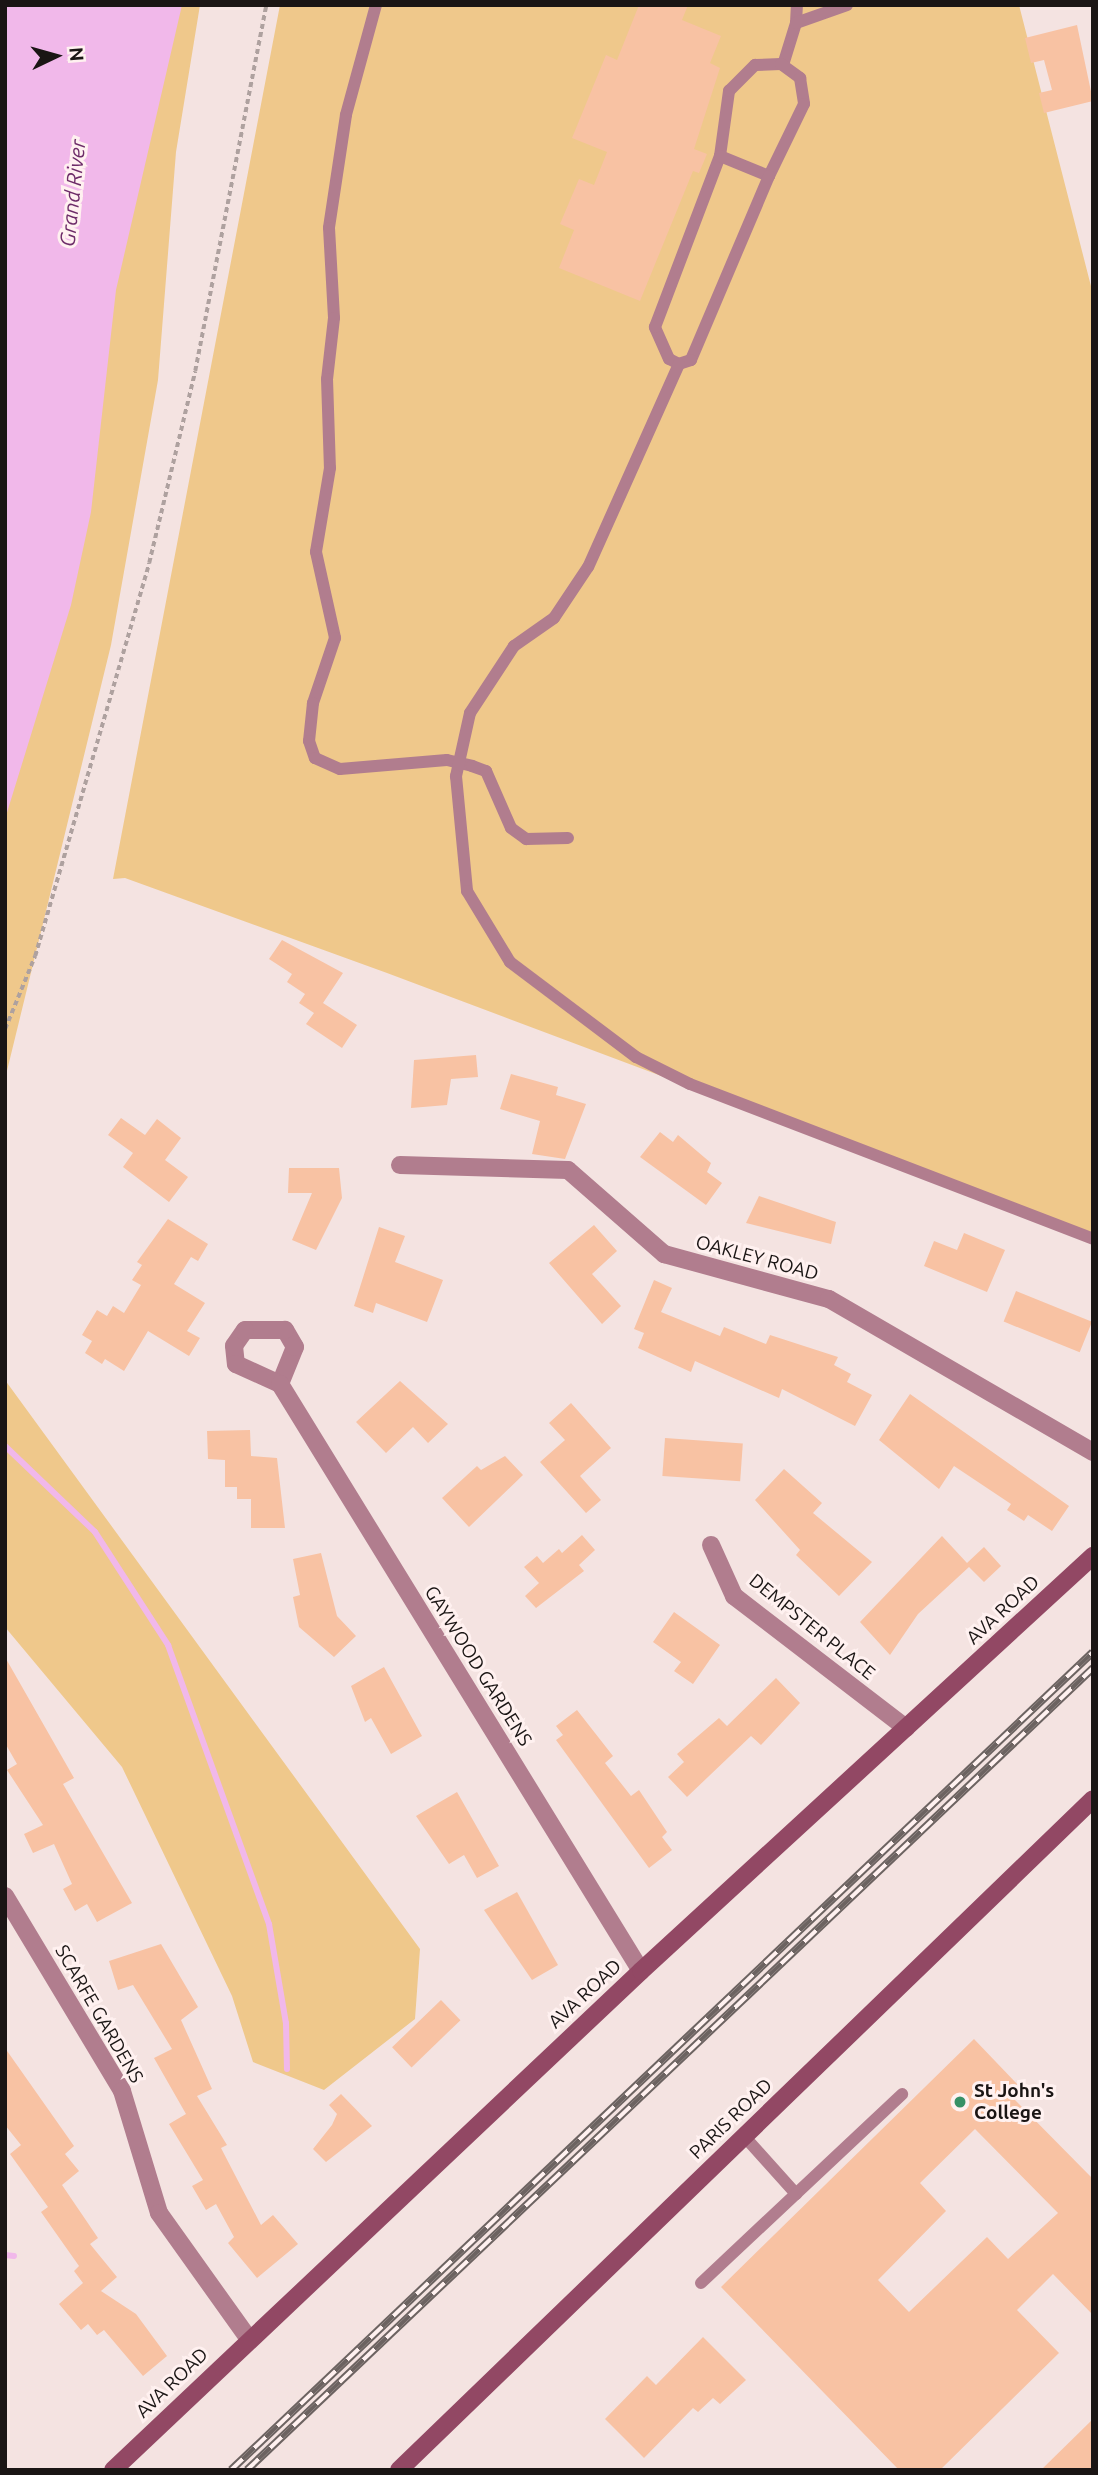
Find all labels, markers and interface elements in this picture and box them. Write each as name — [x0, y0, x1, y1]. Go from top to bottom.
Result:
north arrow — [21, 21, 91, 91]
text: N — [65, 46, 88, 62]
water label: Grand River — [54, 138, 90, 248]
street label: OAKLEY ROAD — [693, 1231, 821, 1285]
street label: DEMPSTER PLACE — [744, 1569, 880, 1685]
street label: AVA ROAD — [962, 1571, 1044, 1649]
street label: GAYWOOD GARDENS — [420, 1582, 536, 1750]
street label: SCARFE GARDENS — [50, 1941, 148, 2087]
street label: AVA ROAD — [544, 1955, 626, 2033]
street label: PARIS ROAD — [685, 2074, 777, 2164]
place label: St John's College — [974, 2080, 1054, 2124]
marker: St John's College — [952, 2094, 968, 2110]
street label: AVA ROAD — [131, 2343, 213, 2423]

